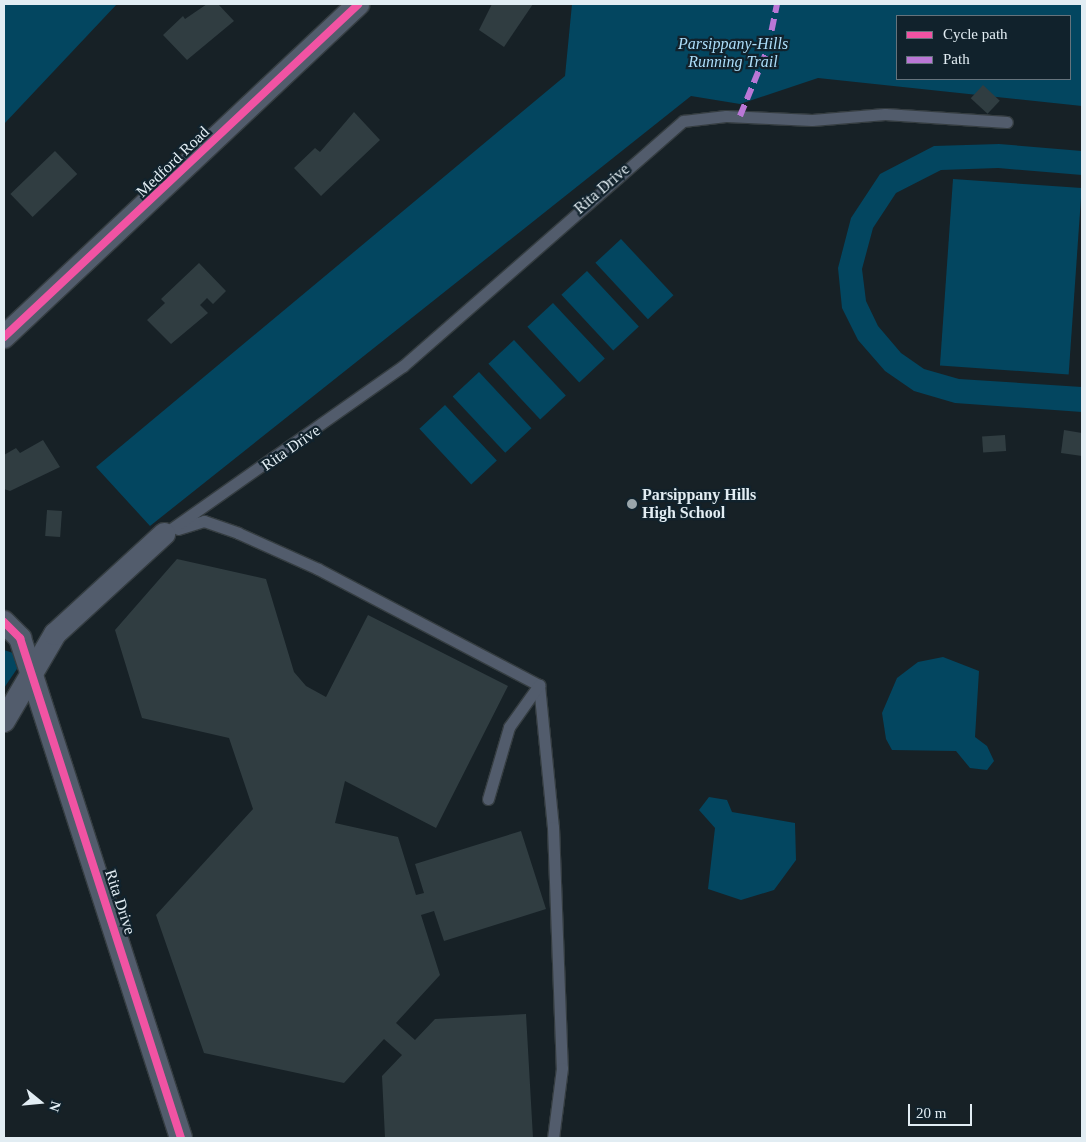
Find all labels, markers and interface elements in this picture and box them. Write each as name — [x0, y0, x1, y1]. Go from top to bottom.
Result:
legend — [896, 15, 1071, 80]
text: Cycle path — [943, 26, 1008, 42]
park label: Parsippany-Hills Running Trail — [678, 34, 788, 72]
text: Path — [943, 51, 970, 67]
street label: Medford Road — [133, 123, 213, 201]
street label: Rita Drive — [570, 160, 634, 218]
street label: Rita Drive — [258, 421, 324, 475]
place label: Parsippany Hills High School — [642, 485, 756, 523]
marker: Parsippany Hills High School — [626, 498, 638, 510]
street label: Rita Drive — [101, 867, 139, 937]
north arrow — [15, 1077, 65, 1127]
scale bar — [911, 1094, 975, 1126]
text: N — [46, 1099, 63, 1114]
text: 20 m — [916, 1105, 946, 1121]

